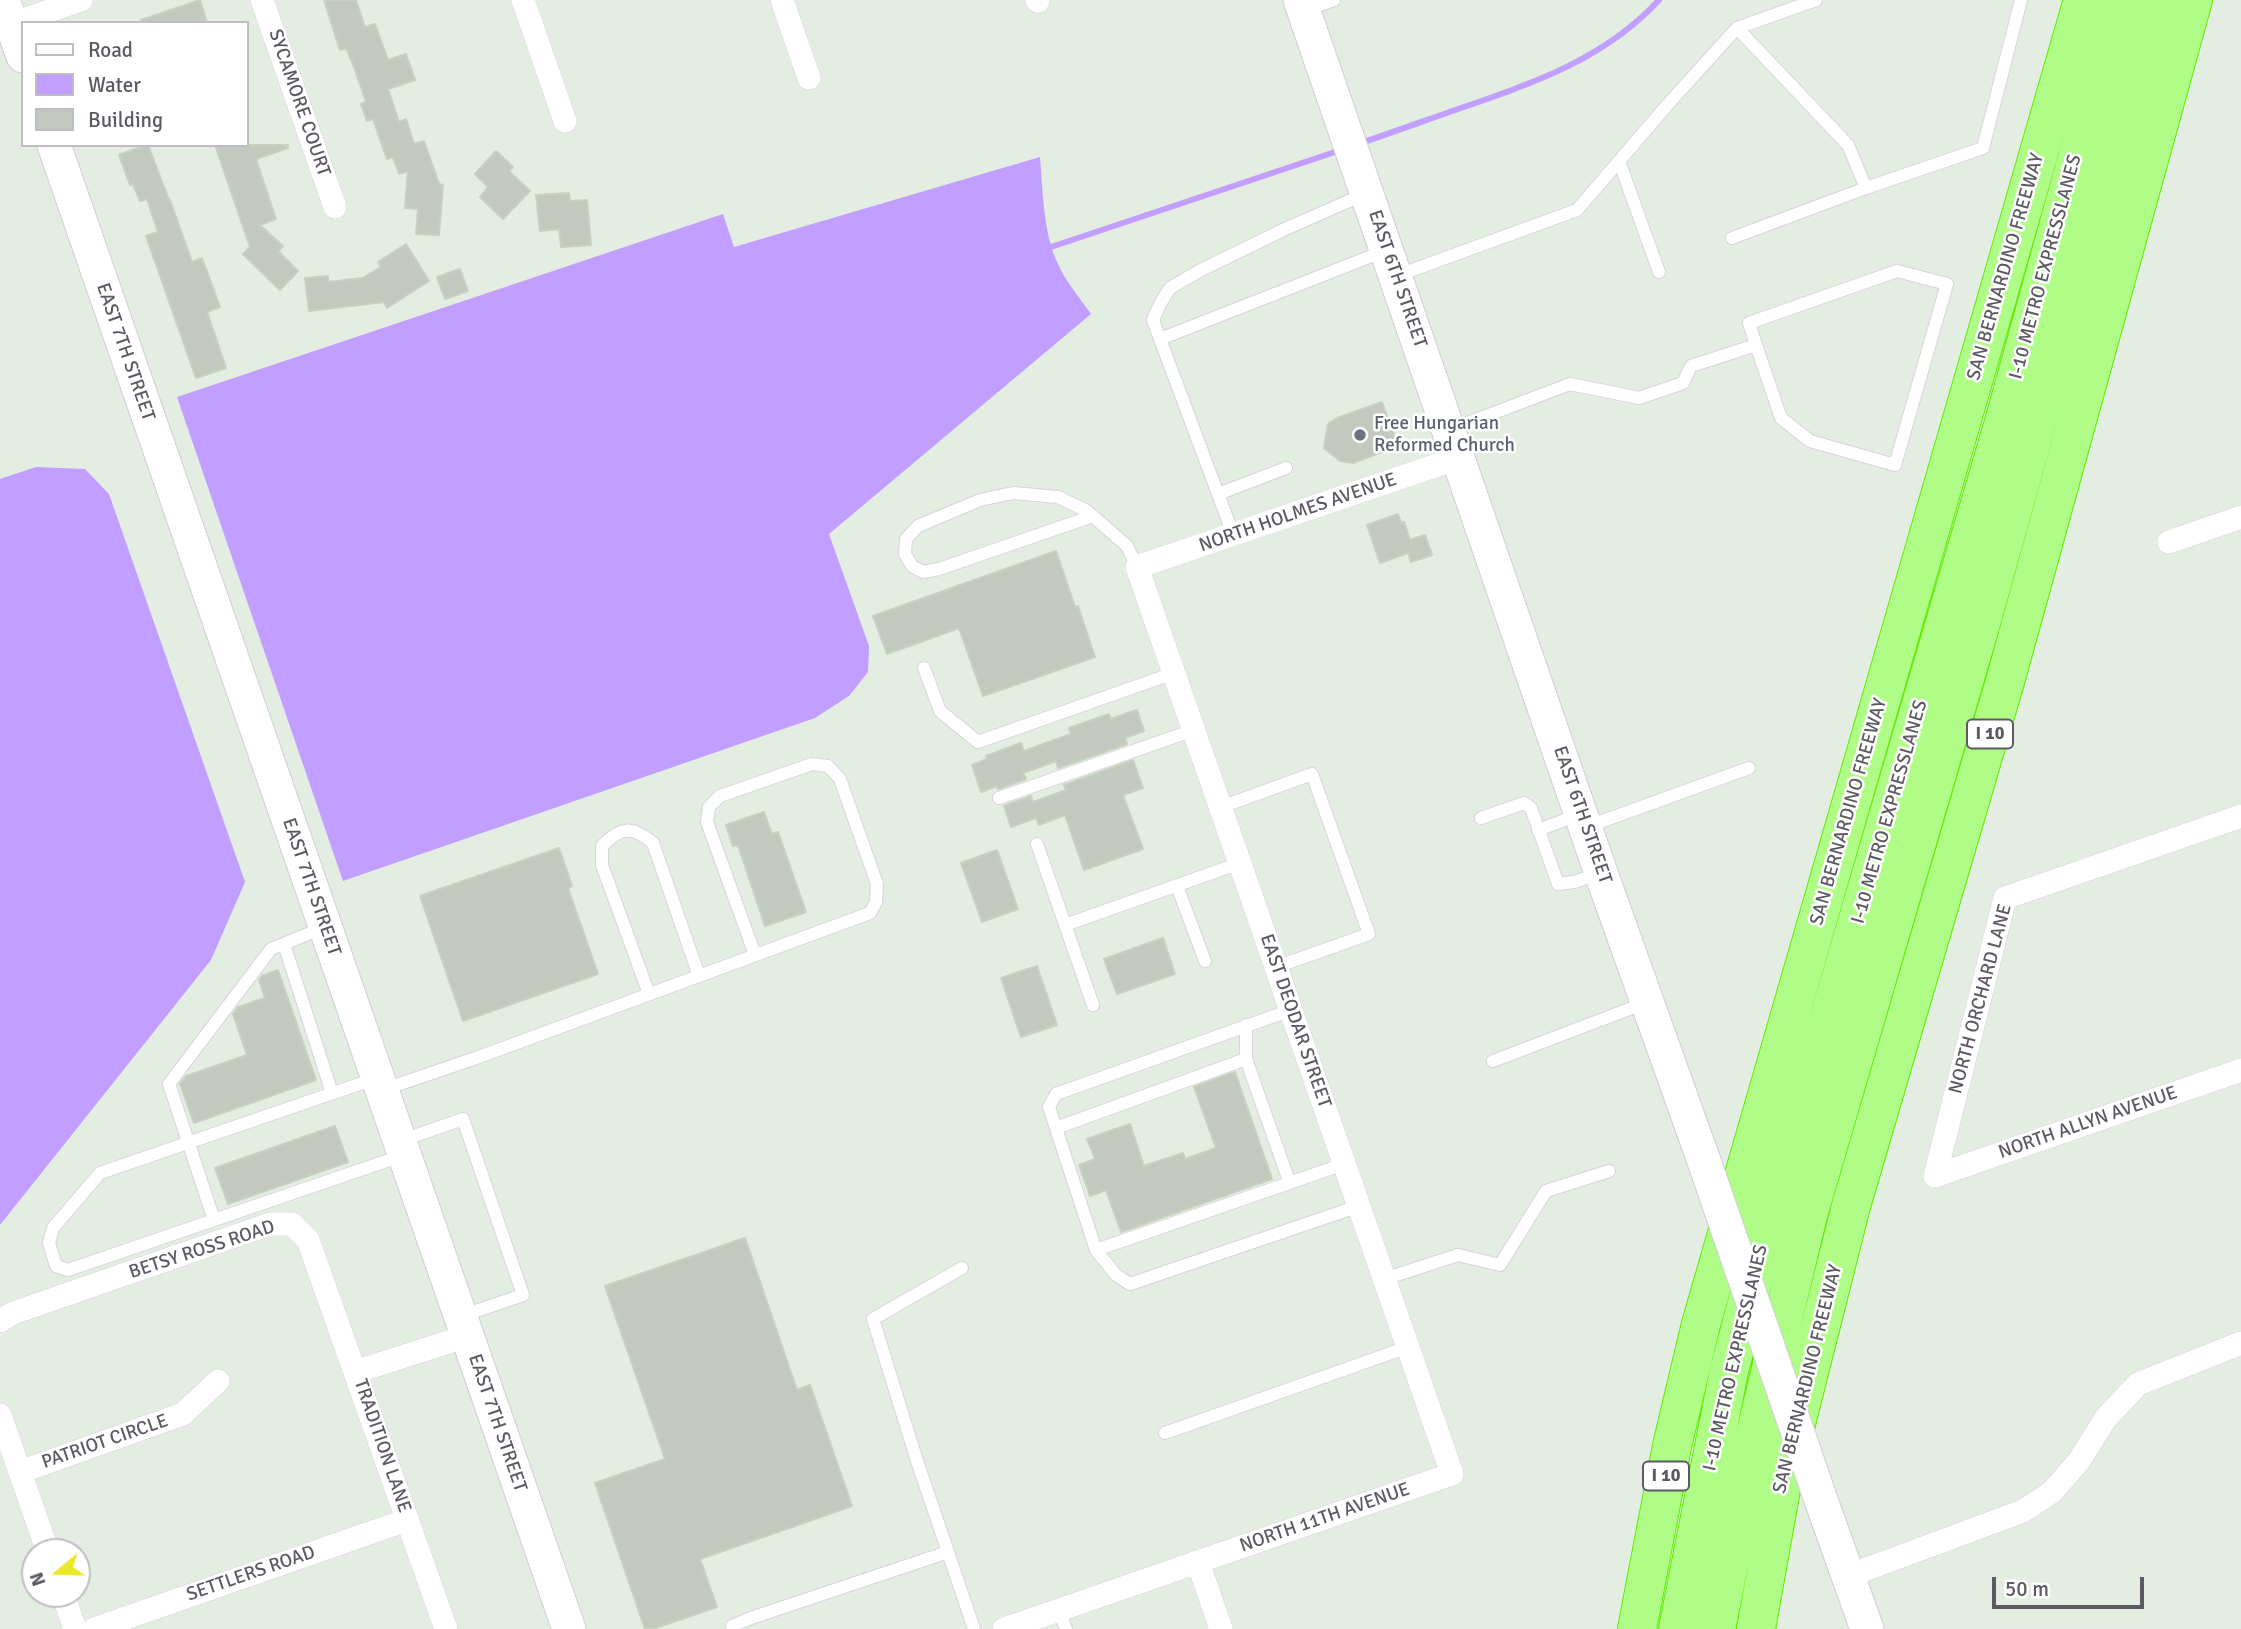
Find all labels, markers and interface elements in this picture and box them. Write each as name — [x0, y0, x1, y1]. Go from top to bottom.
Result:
legend — [21, 21, 248, 147]
street label: SYCAMORE COURT — [263, 26, 335, 180]
text: Road — [88, 37, 133, 63]
text: Water — [88, 72, 141, 98]
text: Building — [88, 107, 163, 133]
street label: SAN BERNARDINO FREEWAY — [1963, 151, 2049, 383]
street label: I-10 METRO EXPRESSLANES — [2005, 152, 2087, 382]
street label: EAST 6TH STREET — [1363, 207, 1431, 351]
street label: EAST 7TH STREET — [91, 280, 159, 424]
place label: Free Hungarian Reformed Church — [1374, 413, 1515, 457]
marker: Free Hungarian Reformed Church — [1352, 427, 1368, 443]
street label: NORTH HOLMES AVENUE — [1196, 468, 1400, 558]
street label: SAN BERNARDINO FREEWAY — [1806, 696, 1892, 928]
street label: I-10 METRO EXPRESSLANES — [1847, 697, 1933, 927]
road number: I 10 — [1967, 720, 2013, 748]
street label: EAST 6TH STREET — [1548, 743, 1616, 887]
street label: EAST 7TH STREET — [277, 815, 345, 959]
street label: NORTH ORCHARD LANE — [1945, 902, 2017, 1096]
street label: EAST DEODAR STREET — [1255, 931, 1335, 1111]
street label: NORTH ALLYN AVENUE — [1996, 1082, 2180, 1164]
street label: BETSY ROSS ROAD — [126, 1216, 278, 1284]
street label: I-10 METRO EXPRESSLANES — [1699, 1243, 1773, 1473]
street label: SAN BERNARDINO FREEWAY — [1769, 1262, 1847, 1496]
street label: EAST 7TH STREET — [463, 1351, 531, 1495]
street label: TRADITION LANE — [348, 1376, 416, 1516]
street label: PATRIOT CIRCLE — [39, 1410, 171, 1474]
road number: I 10 — [1643, 1462, 1689, 1490]
street label: NORTH 11TH AVENUE — [1237, 1478, 1413, 1558]
north arrow — [21, 1538, 91, 1608]
street label: SETTLERS ROAD — [184, 1541, 318, 1607]
scale bar — [1996, 1562, 2148, 1606]
text: N — [25, 1569, 52, 1589]
text: 50 m — [2005, 1576, 2049, 1602]

